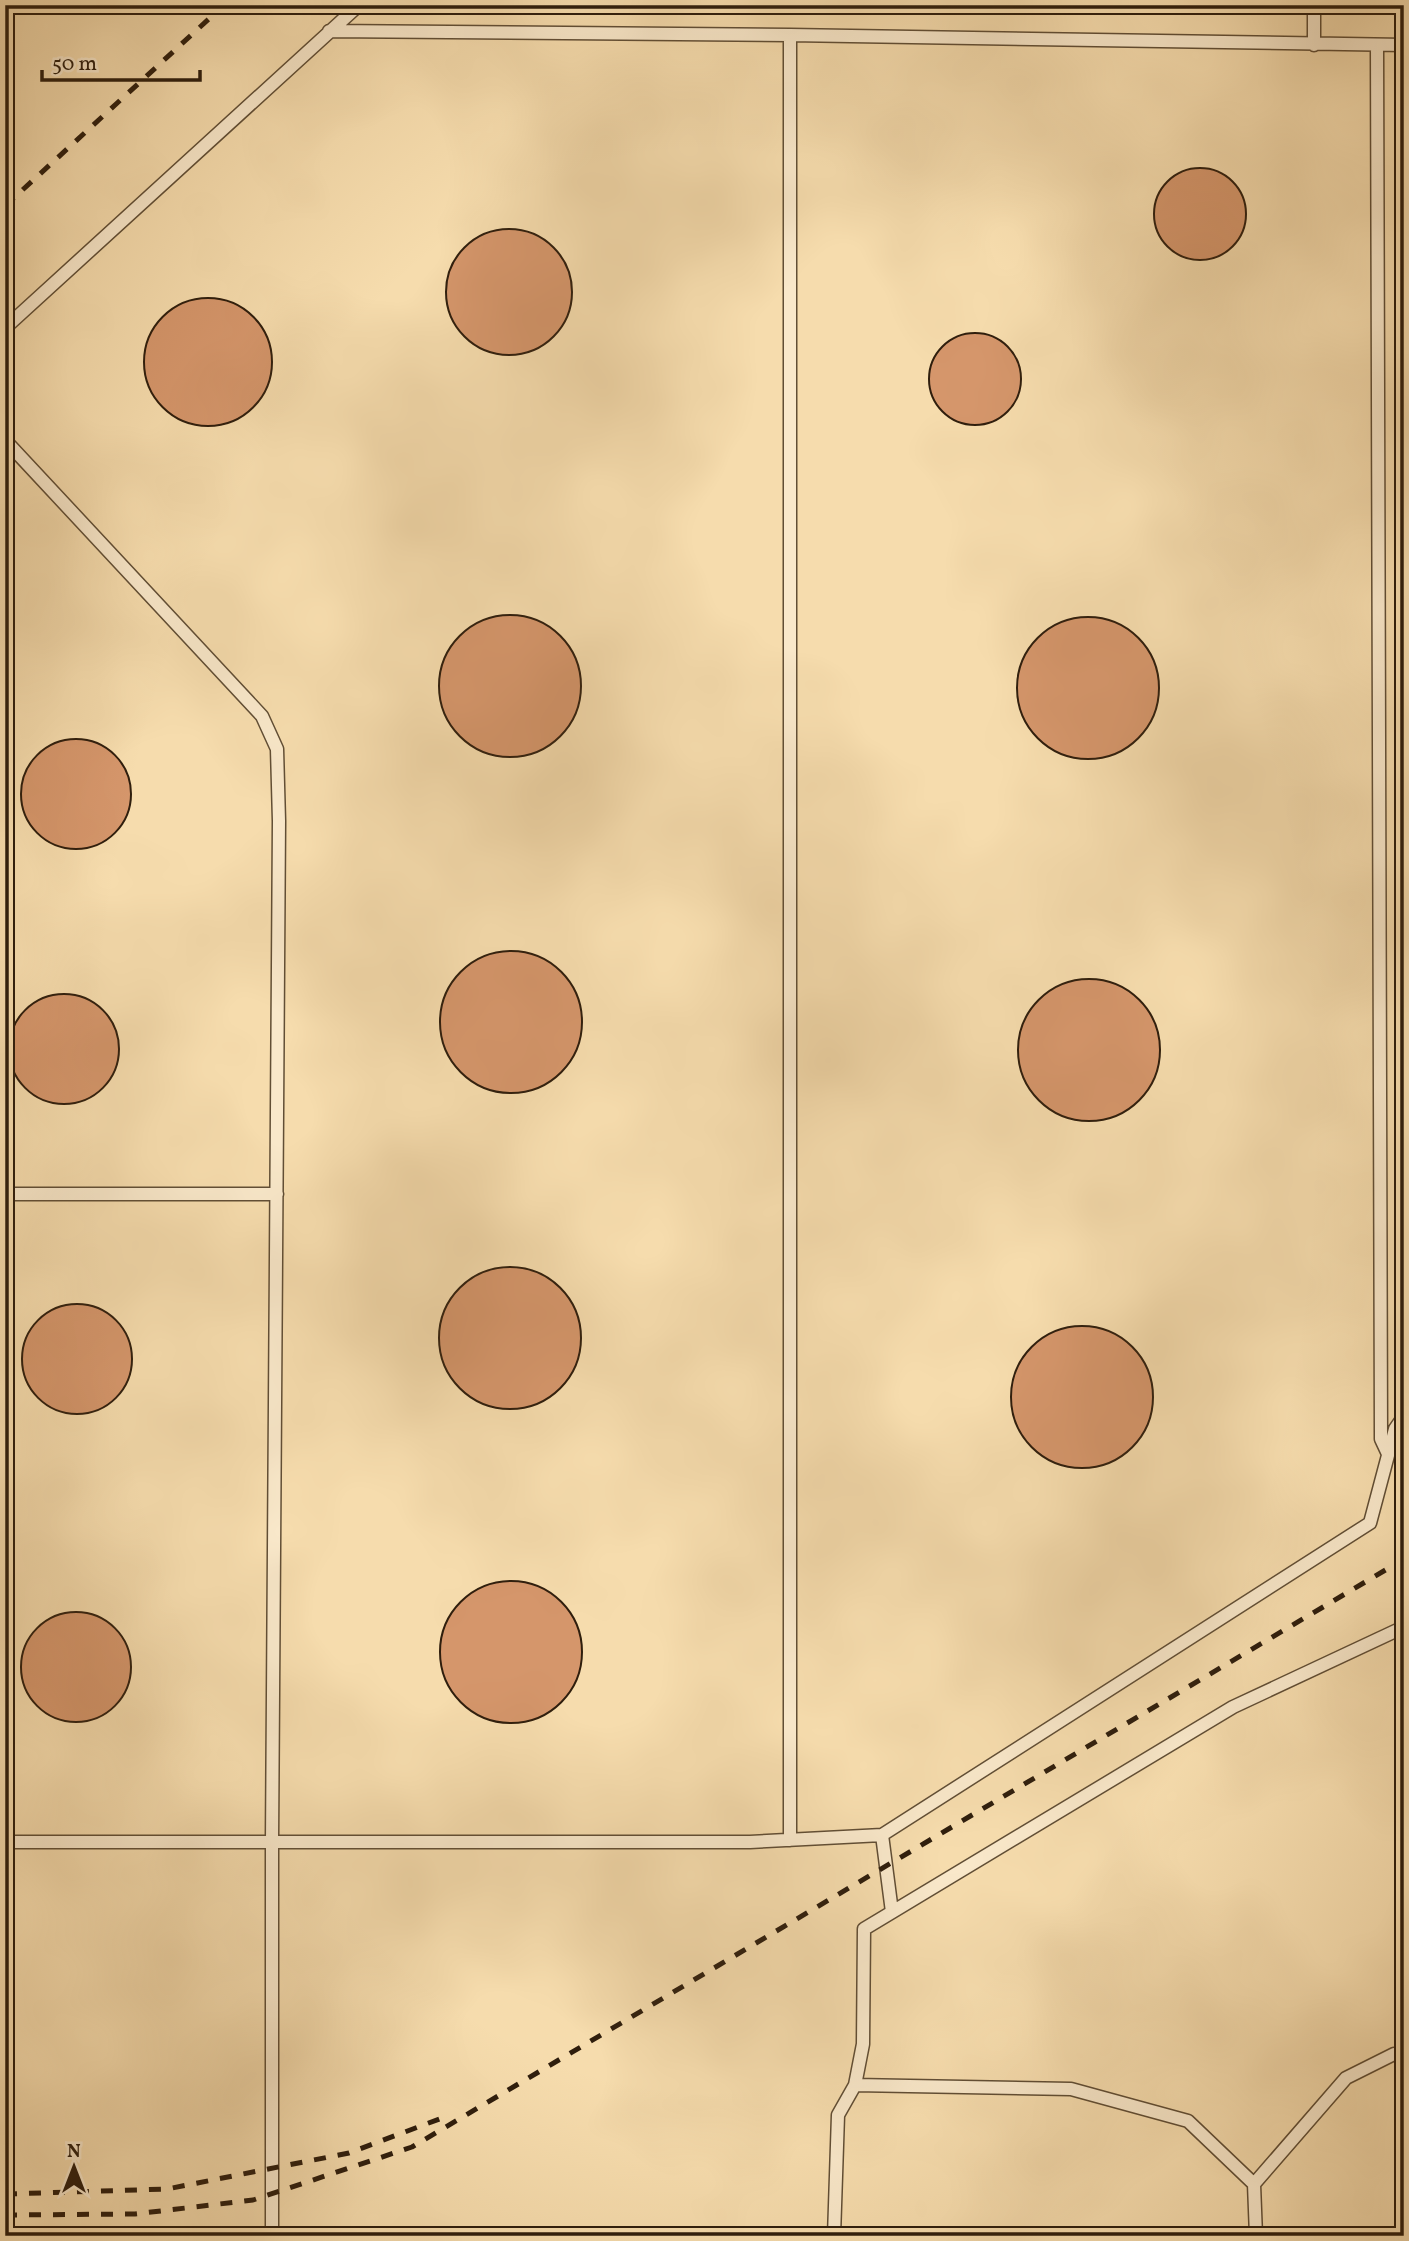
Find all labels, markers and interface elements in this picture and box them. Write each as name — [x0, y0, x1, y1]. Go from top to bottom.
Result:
scale bar — [42, 38, 200, 82]
text: 50 m — [52, 50, 97, 79]
north arrow — [38, 2132, 108, 2202]
text: N — [67, 2139, 81, 2165]

